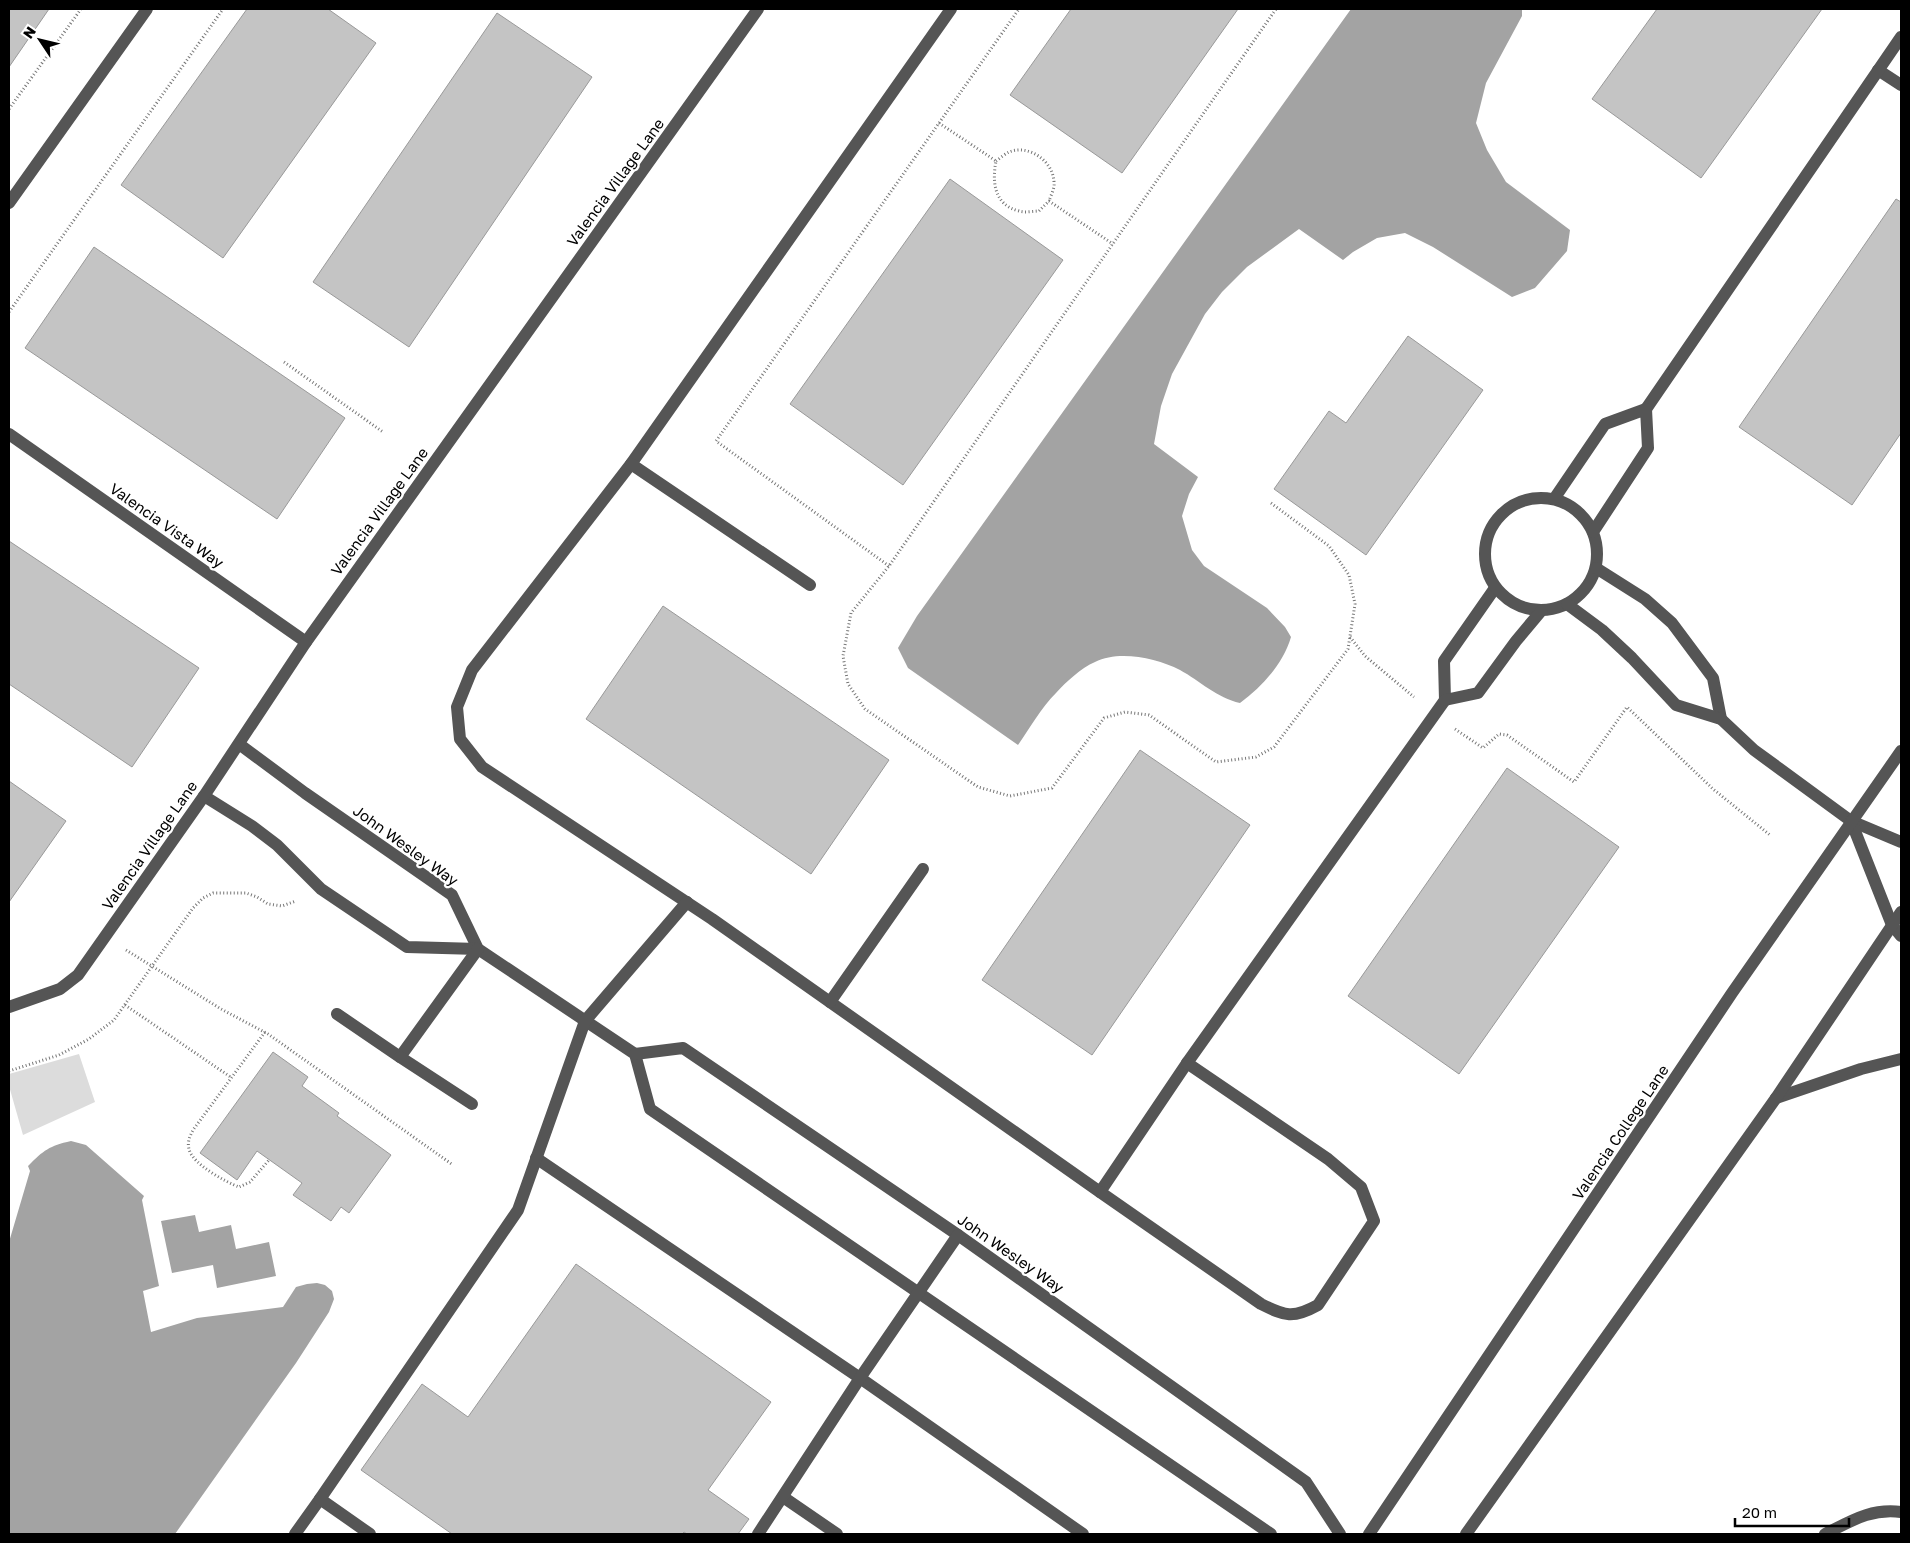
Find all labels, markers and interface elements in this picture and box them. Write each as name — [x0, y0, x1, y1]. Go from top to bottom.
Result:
north arrow — [15, 15, 65, 65]
text: N — [19, 23, 39, 41]
street label: Valencia Village Lane — [563, 114, 668, 249]
street label: Valencia Village Lane — [327, 443, 432, 578]
street label: Valencia Vista Way — [106, 479, 228, 571]
street label: Valencia Village Lane — [98, 777, 201, 913]
street label: John Wesley Way — [350, 801, 463, 890]
street label: Valencia College Lane — [1568, 1061, 1672, 1203]
street label: John Wesley Way — [954, 1210, 1068, 1297]
scale bar — [1735, 1496, 1849, 1528]
text: 20 m — [1742, 1503, 1777, 1521]

